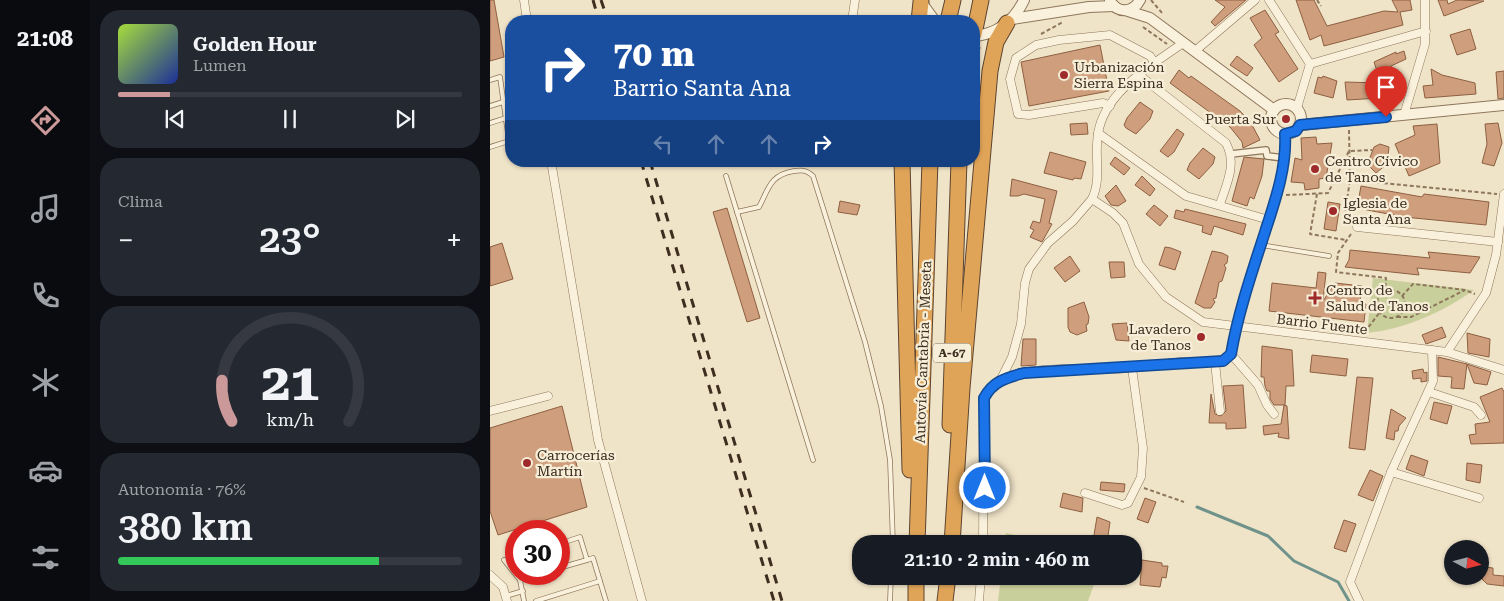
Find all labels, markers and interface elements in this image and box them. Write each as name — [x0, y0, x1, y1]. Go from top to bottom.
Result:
text: 21:08 — [17, 26, 73, 51]
text: Golden Hour — [193, 33, 317, 56]
text: 70 m — [613, 34, 695, 75]
icon: right — [530, 35, 595, 100]
text: Lumen — [193, 56, 247, 75]
place label: Urbanización Sierra Espina — [1074, 59, 1165, 91]
pin — [1365, 66, 1407, 117]
marker: Urbanización Sierra Espina — [1058, 69, 1070, 81]
icon: arrive — [1372, 73, 1400, 101]
text: Barrio Santa Ana — [613, 76, 791, 101]
icon: directions — [28, 103, 63, 138]
icon: previous — [161, 105, 189, 133]
icon: pause — [276, 105, 304, 133]
icon: next — [391, 105, 419, 133]
place label: Puerta Sur — [1205, 111, 1276, 127]
marker: Puerta Sur — [1280, 113, 1292, 125]
icon: left — [649, 130, 677, 158]
icon: ahead — [702, 130, 730, 158]
icon: ahead — [755, 130, 783, 158]
icon: right — [808, 130, 836, 158]
place label: Centro Cívico de Tanos — [1325, 153, 1418, 185]
marker: Centro Cívico de Tanos — [1309, 163, 1321, 175]
icon: music — [28, 191, 63, 226]
text: Clima — [118, 192, 163, 211]
place label: Iglesia de Santa Ana — [1343, 195, 1412, 227]
marker: Iglesia de Santa Ana — [1327, 205, 1339, 217]
text: 23° — [259, 217, 321, 261]
text: − — [118, 224, 134, 257]
text: + — [446, 224, 462, 257]
street label: Autovía Cantabria - Meseta — [912, 260, 934, 444]
icon: phone — [28, 278, 63, 313]
place label: Centro de Salud de Tanos — [1326, 282, 1429, 314]
marker: Centro de Salud de Tanos — [1308, 291, 1322, 305]
street label: Barrio Fuente — [1276, 310, 1369, 338]
place label: Lavadero de Tanos — [1129, 321, 1191, 353]
marker: Lavadero de Tanos — [1195, 331, 1207, 343]
road number: A-67 — [933, 343, 971, 362]
text: 21 — [261, 352, 319, 413]
icon: climate — [28, 365, 63, 400]
text: km/h — [266, 409, 314, 430]
place label: Carrocerías Martín — [537, 447, 615, 479]
icon: car — [28, 453, 63, 488]
marker: Carrocerías Martín — [521, 457, 533, 469]
position arrow — [958, 461, 1010, 513]
text: Autonomía · 76% — [118, 480, 246, 499]
text: 380 km — [118, 505, 253, 549]
speed limit sign: 30 — [505, 520, 570, 585]
icon: filters — [28, 540, 63, 575]
north arrow — [1444, 540, 1489, 585]
map controls — [1444, 540, 1489, 585]
text: 21:10 · 2 min · 460 m — [904, 548, 1090, 571]

